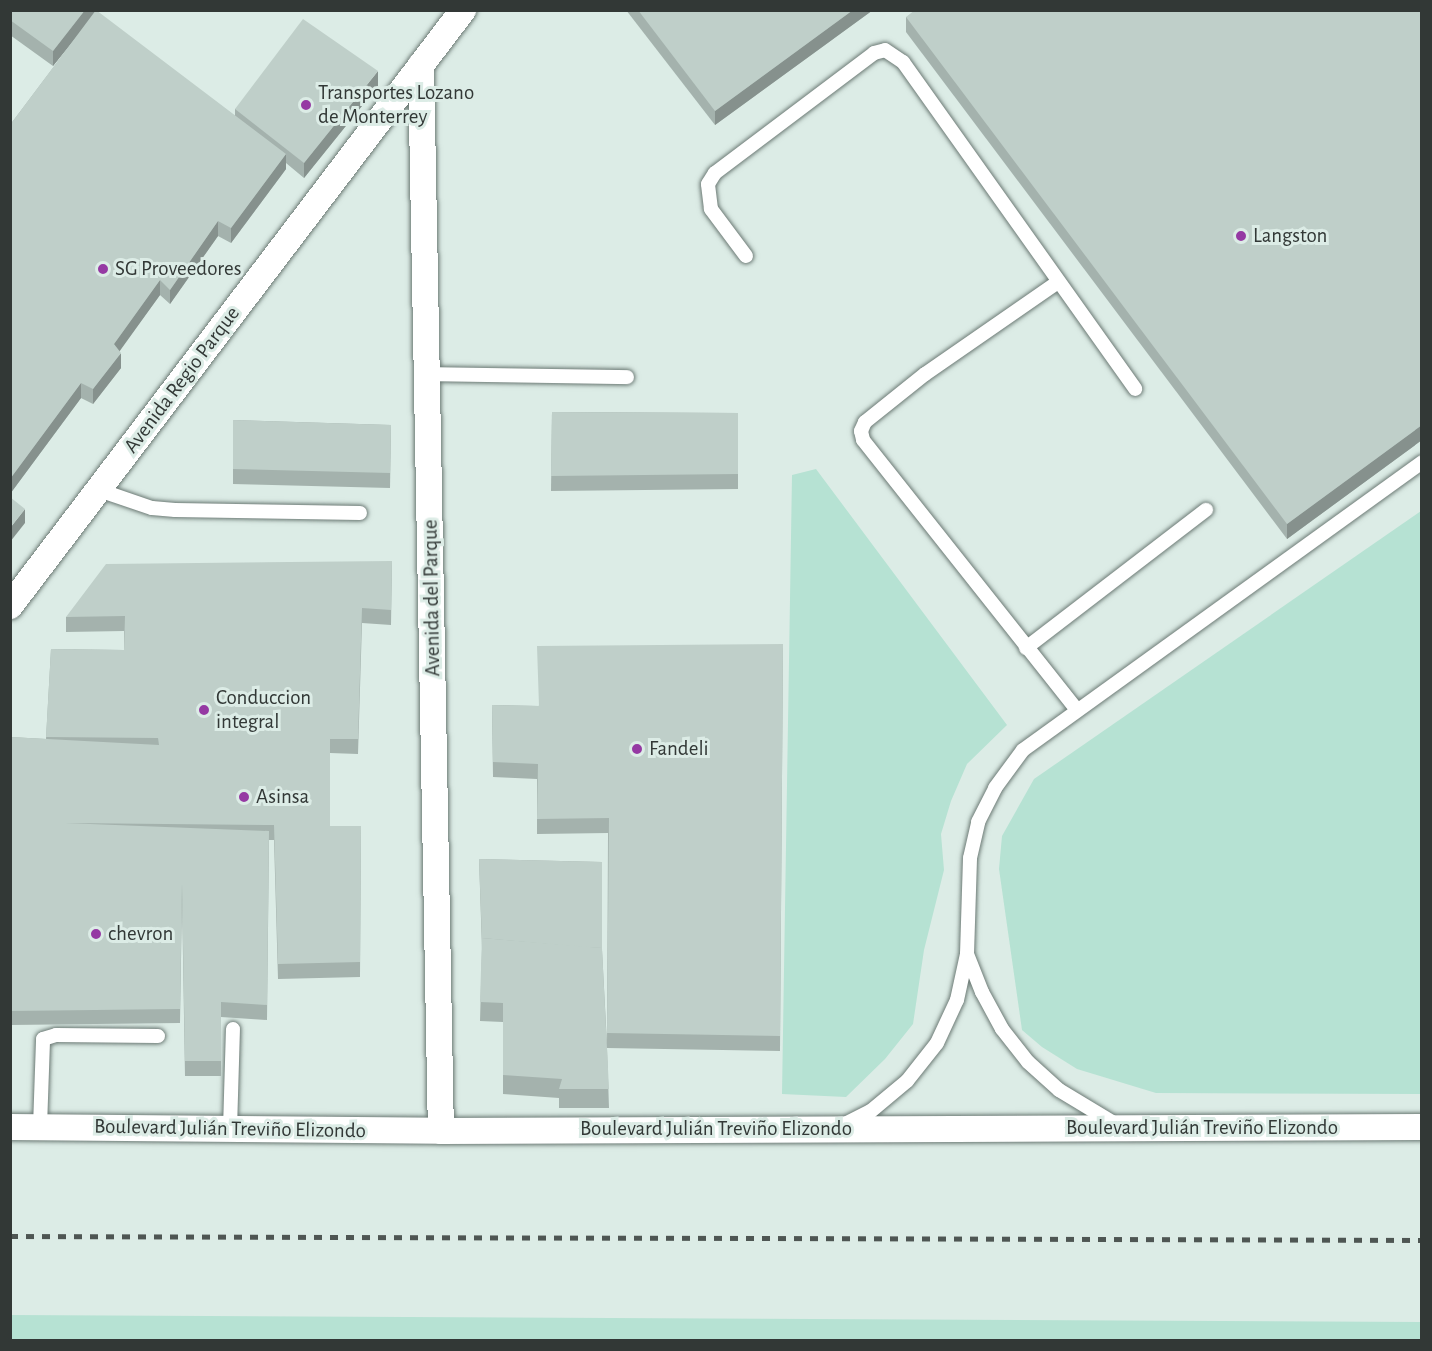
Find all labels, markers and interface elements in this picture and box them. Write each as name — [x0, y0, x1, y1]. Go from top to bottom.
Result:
place label: Transportes Lozano de Monterrey — [318, 80, 474, 130]
marker: Transportes Lozano de Monterrey — [299, 98, 313, 112]
place label: Langston — [1253, 223, 1327, 249]
marker: Langston — [1234, 229, 1248, 243]
place label: SG Proveedores — [115, 256, 242, 282]
marker: SG Proveedores — [96, 262, 110, 276]
street label: Avenida Regio Parque — [119, 302, 245, 458]
street label: Avenida del Parque — [418, 519, 446, 677]
place label: Conduccion integral — [216, 685, 311, 735]
marker: Conduccion integral — [197, 703, 211, 717]
place label: Fandeli — [649, 736, 709, 762]
marker: Fandeli — [630, 742, 644, 756]
place label: Asinsa — [256, 784, 309, 810]
marker: Asinsa — [237, 790, 251, 804]
place label: chevron — [108, 921, 173, 947]
marker: chevron — [89, 927, 103, 941]
street label: Boulevard Julián Treviño Elizondo — [94, 1114, 366, 1144]
street label: Boulevard Julián Treviño Elizondo — [1066, 1115, 1338, 1141]
street label: Boulevard Julián Treviño Elizondo — [580, 1116, 852, 1142]

